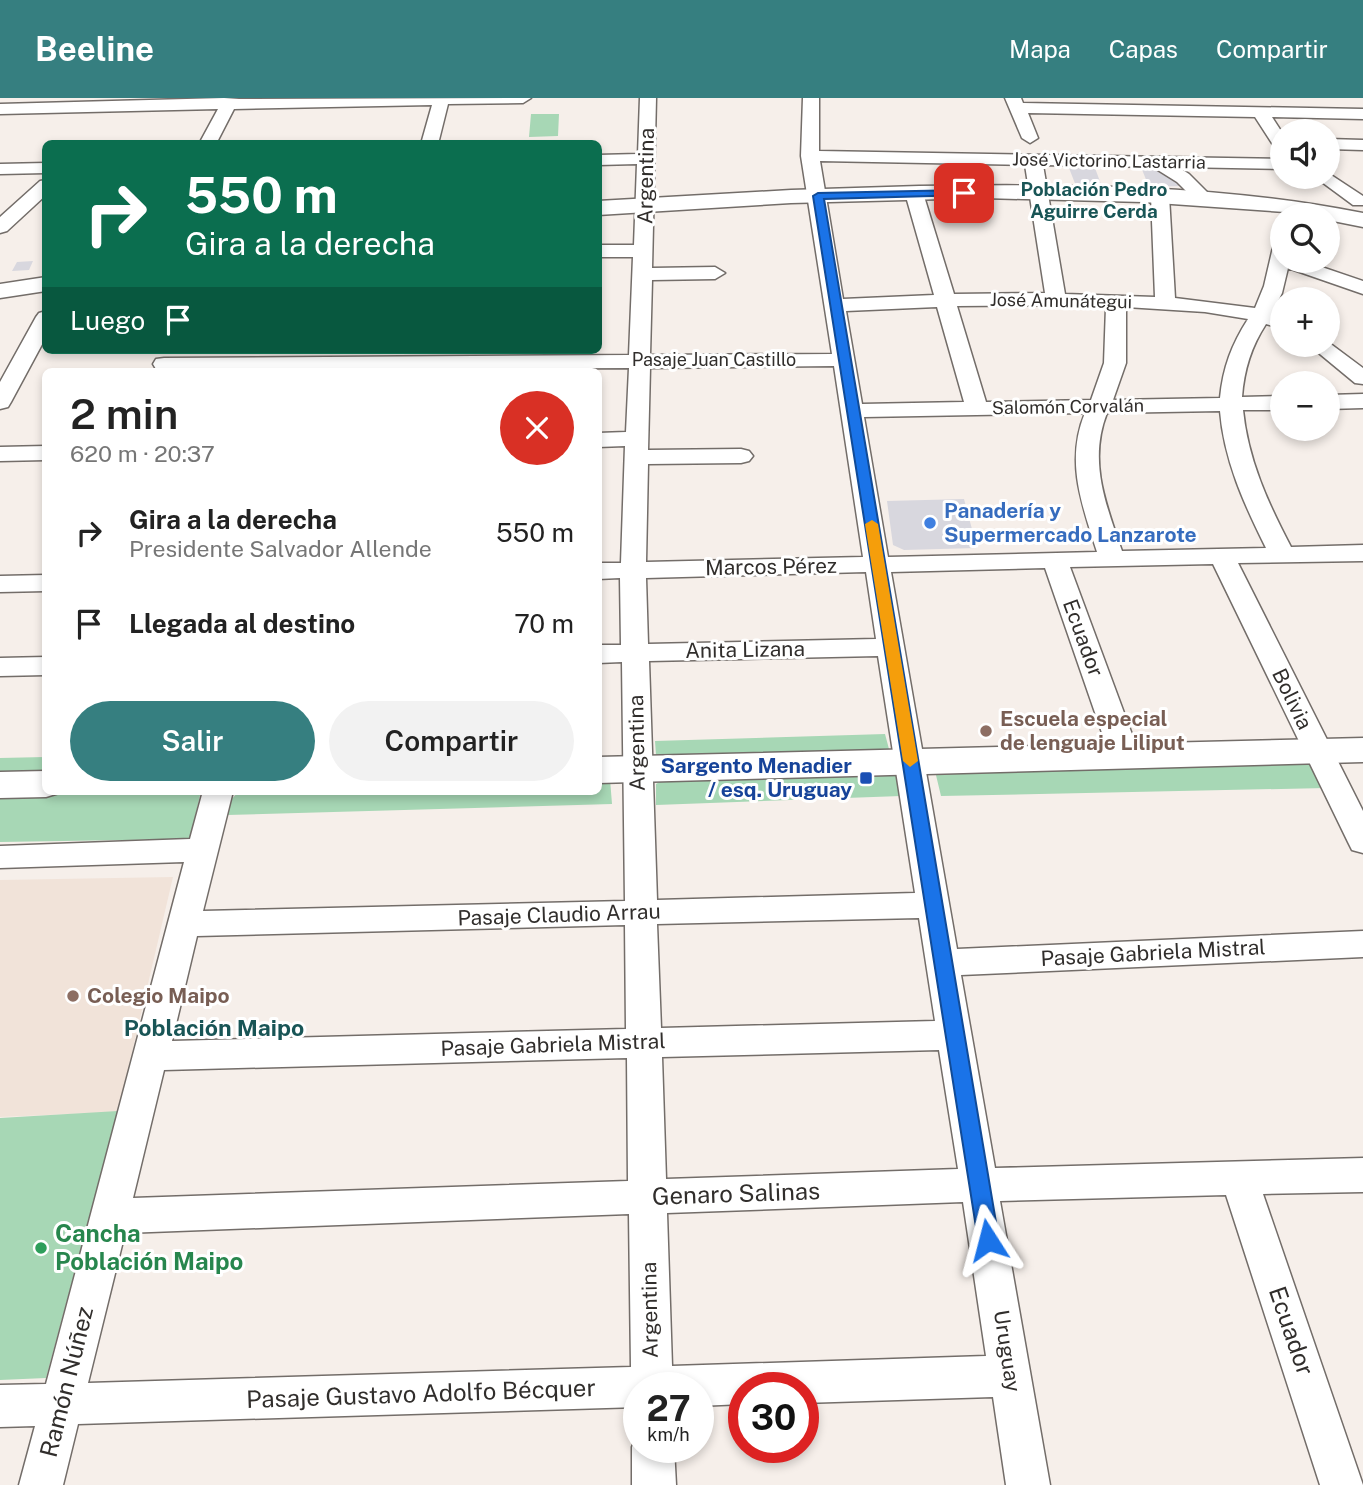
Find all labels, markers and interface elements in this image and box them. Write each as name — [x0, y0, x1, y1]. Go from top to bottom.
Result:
text: Beeline — [35, 30, 154, 68]
text: Mapa — [1009, 35, 1071, 63]
text: Capas — [1109, 35, 1178, 63]
text: Compartir — [1216, 35, 1328, 63]
map controls — [1270, 119, 1340, 441]
button: sound — [1270, 119, 1340, 189]
street label: Argentina — [632, 128, 659, 224]
street label: José Victorino Lastarria — [1012, 148, 1206, 173]
pin — [934, 163, 994, 223]
text: 550 m — [185, 166, 338, 224]
icon: right — [70, 168, 161, 259]
icon: arrive — [945, 174, 983, 212]
district label: Población Pedro Aguirre Cerda — [1021, 178, 1167, 222]
button: search — [1270, 203, 1340, 273]
text: Gira a la derecha — [185, 225, 435, 262]
button: + — [1270, 287, 1340, 357]
street label: José Amunátegui — [990, 289, 1132, 312]
icon: arrive — [159, 301, 197, 339]
text: Luego — [70, 305, 145, 336]
street label: Pasaje Juan Castillo — [632, 349, 796, 370]
button: − — [1270, 371, 1340, 441]
text: 2 min — [70, 389, 178, 438]
button: close — [500, 391, 574, 465]
street label: Salomón Corvalán — [992, 395, 1144, 418]
text: 620 m · 20:37 — [70, 440, 215, 467]
place label: Panadería y Supermercado Lanzarote — [944, 498, 1197, 547]
text: Gira a la derecha — [129, 504, 337, 535]
icon: right — [70, 514, 108, 552]
marker: Panadería y Supermercado Lanzarote — [922, 515, 938, 531]
text: 550 m — [496, 517, 574, 548]
text: Presidente Salvador Allende — [129, 535, 432, 562]
street label: Marcos Pérez — [705, 553, 837, 580]
street label: Ecuador — [1058, 596, 1109, 680]
icon: arrive — [70, 605, 108, 643]
text: Llegada al destino — [129, 608, 355, 639]
text: 70 m — [514, 608, 574, 639]
street label: Anita Lizana — [685, 636, 805, 663]
street label: Bolivia — [1267, 664, 1318, 733]
street label: Argentina — [623, 695, 650, 791]
button: Salir — [70, 701, 315, 781]
button: Compartir — [329, 701, 574, 781]
place label: Escuela especial de lenguaje Liliput — [1000, 706, 1185, 755]
marker: Escuela especial de lenguaje Liliput — [978, 723, 994, 739]
place label: Sargento Menadier / esq. Uruguay — [660, 753, 852, 802]
marker: Sargento Menadier / esq. Uruguay — [858, 770, 874, 786]
street label: Pasaje Claudio Arrau — [457, 898, 661, 931]
street label: Pasaje Gabriela Mistral — [1040, 934, 1266, 971]
place label: Colegio Maipo — [87, 983, 230, 1008]
marker: Colegio Maipo — [65, 988, 81, 1004]
district label: Población Maipo — [124, 1014, 304, 1041]
street label: Pasaje Gabriela Mistral — [440, 1028, 666, 1061]
street label: Genaro Salinas — [651, 1176, 821, 1210]
position arrow — [951, 1203, 1025, 1277]
place label: Cancha Población Maipo — [55, 1219, 243, 1275]
marker: Cancha Población Maipo — [33, 1240, 49, 1256]
street label: Argentina — [636, 1262, 663, 1358]
street label: Ecuador — [1264, 1283, 1320, 1379]
street label: Ramón Núñez — [34, 1304, 98, 1460]
street label: Uruguay — [989, 1308, 1026, 1394]
speed limit sign: 30 — [728, 1372, 819, 1463]
street label: Pasaje Gustavo Adolfo Bécquer — [246, 1373, 596, 1413]
text: 27 — [646, 1388, 691, 1429]
text: km/h — [647, 1424, 690, 1445]

